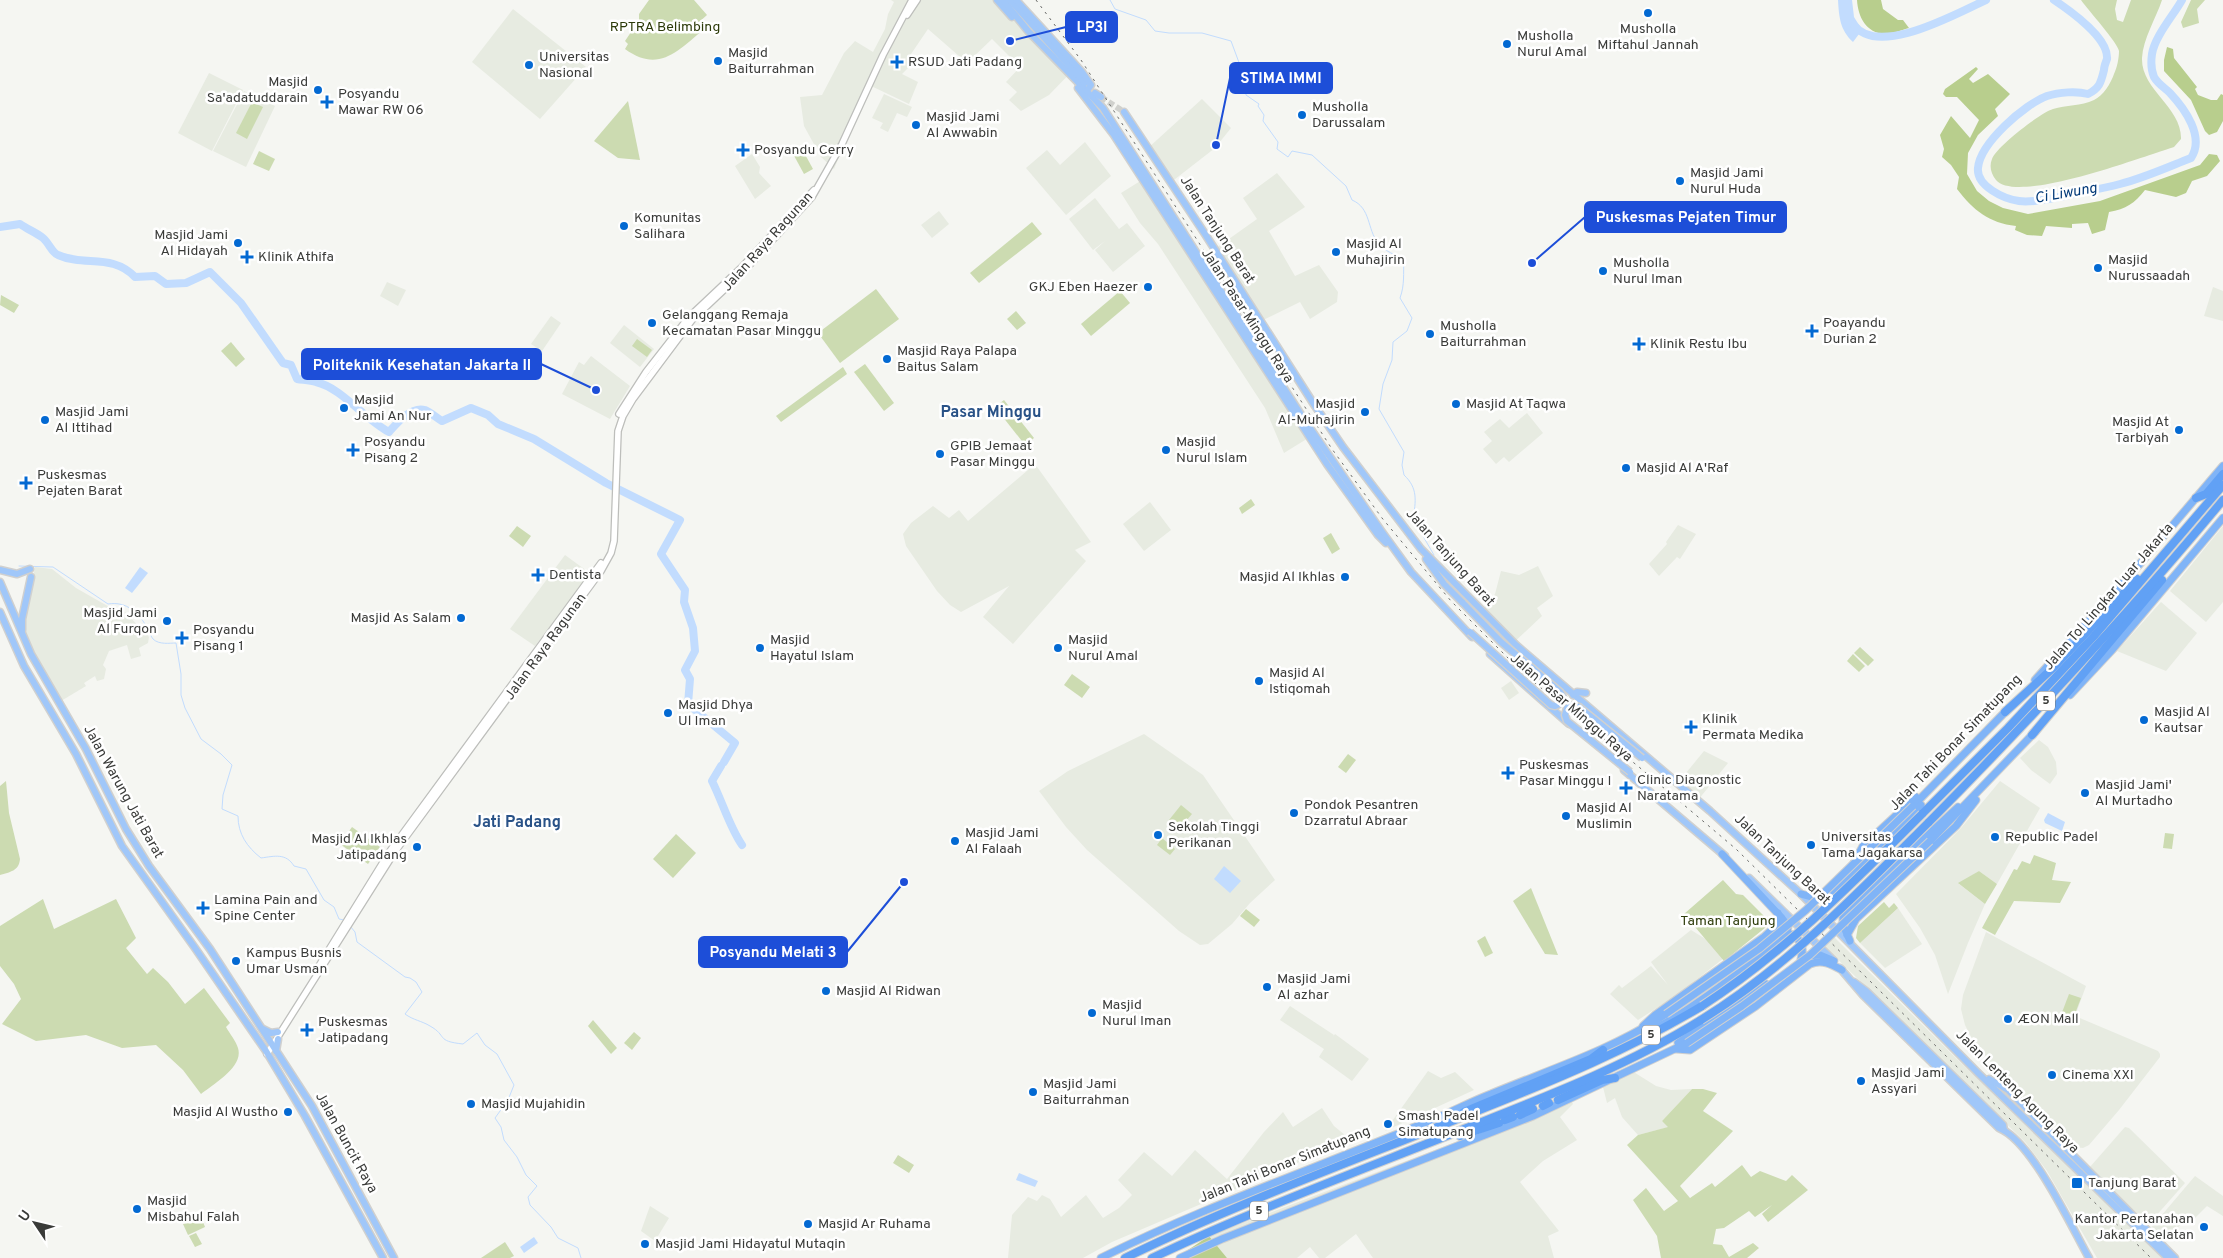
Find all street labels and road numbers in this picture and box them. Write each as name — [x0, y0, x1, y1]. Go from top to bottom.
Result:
street label: Jalan Tanjung Barat — [1176, 173, 1258, 287]
street label: Jalan Raya Ragunan — [719, 189, 817, 295]
street label: Jalan Pasar Minggu Raya — [1197, 246, 1297, 386]
street label: Jalan Tanjung Barat — [1402, 506, 1498, 610]
street label: Jalan Tol Lingkar Luar Jakarta — [2041, 520, 2177, 674]
street label: Jalan Raya Ragunan — [502, 590, 590, 704]
street label: Jalan Pasar Minggu Raya — [1506, 650, 1636, 766]
street label: Jalan Tahi Bonar Simatupang — [1886, 671, 2026, 815]
road number: 5 — [2037, 691, 2055, 710]
street label: Jalan Warung Jati Barat — [79, 722, 167, 862]
street label: Jalan Tanjung Barat — [1730, 811, 1834, 909]
road number: 5 — [1642, 1026, 1660, 1044]
street label: Jalan Lenteng Agung Raya — [1952, 1027, 2082, 1157]
street label: Jalan Buncit Raya — [311, 1090, 381, 1196]
street label: Jalan Tahi Bonar Simatupang — [1197, 1123, 1373, 1207]
road number: 5 — [1250, 1202, 1268, 1220]

